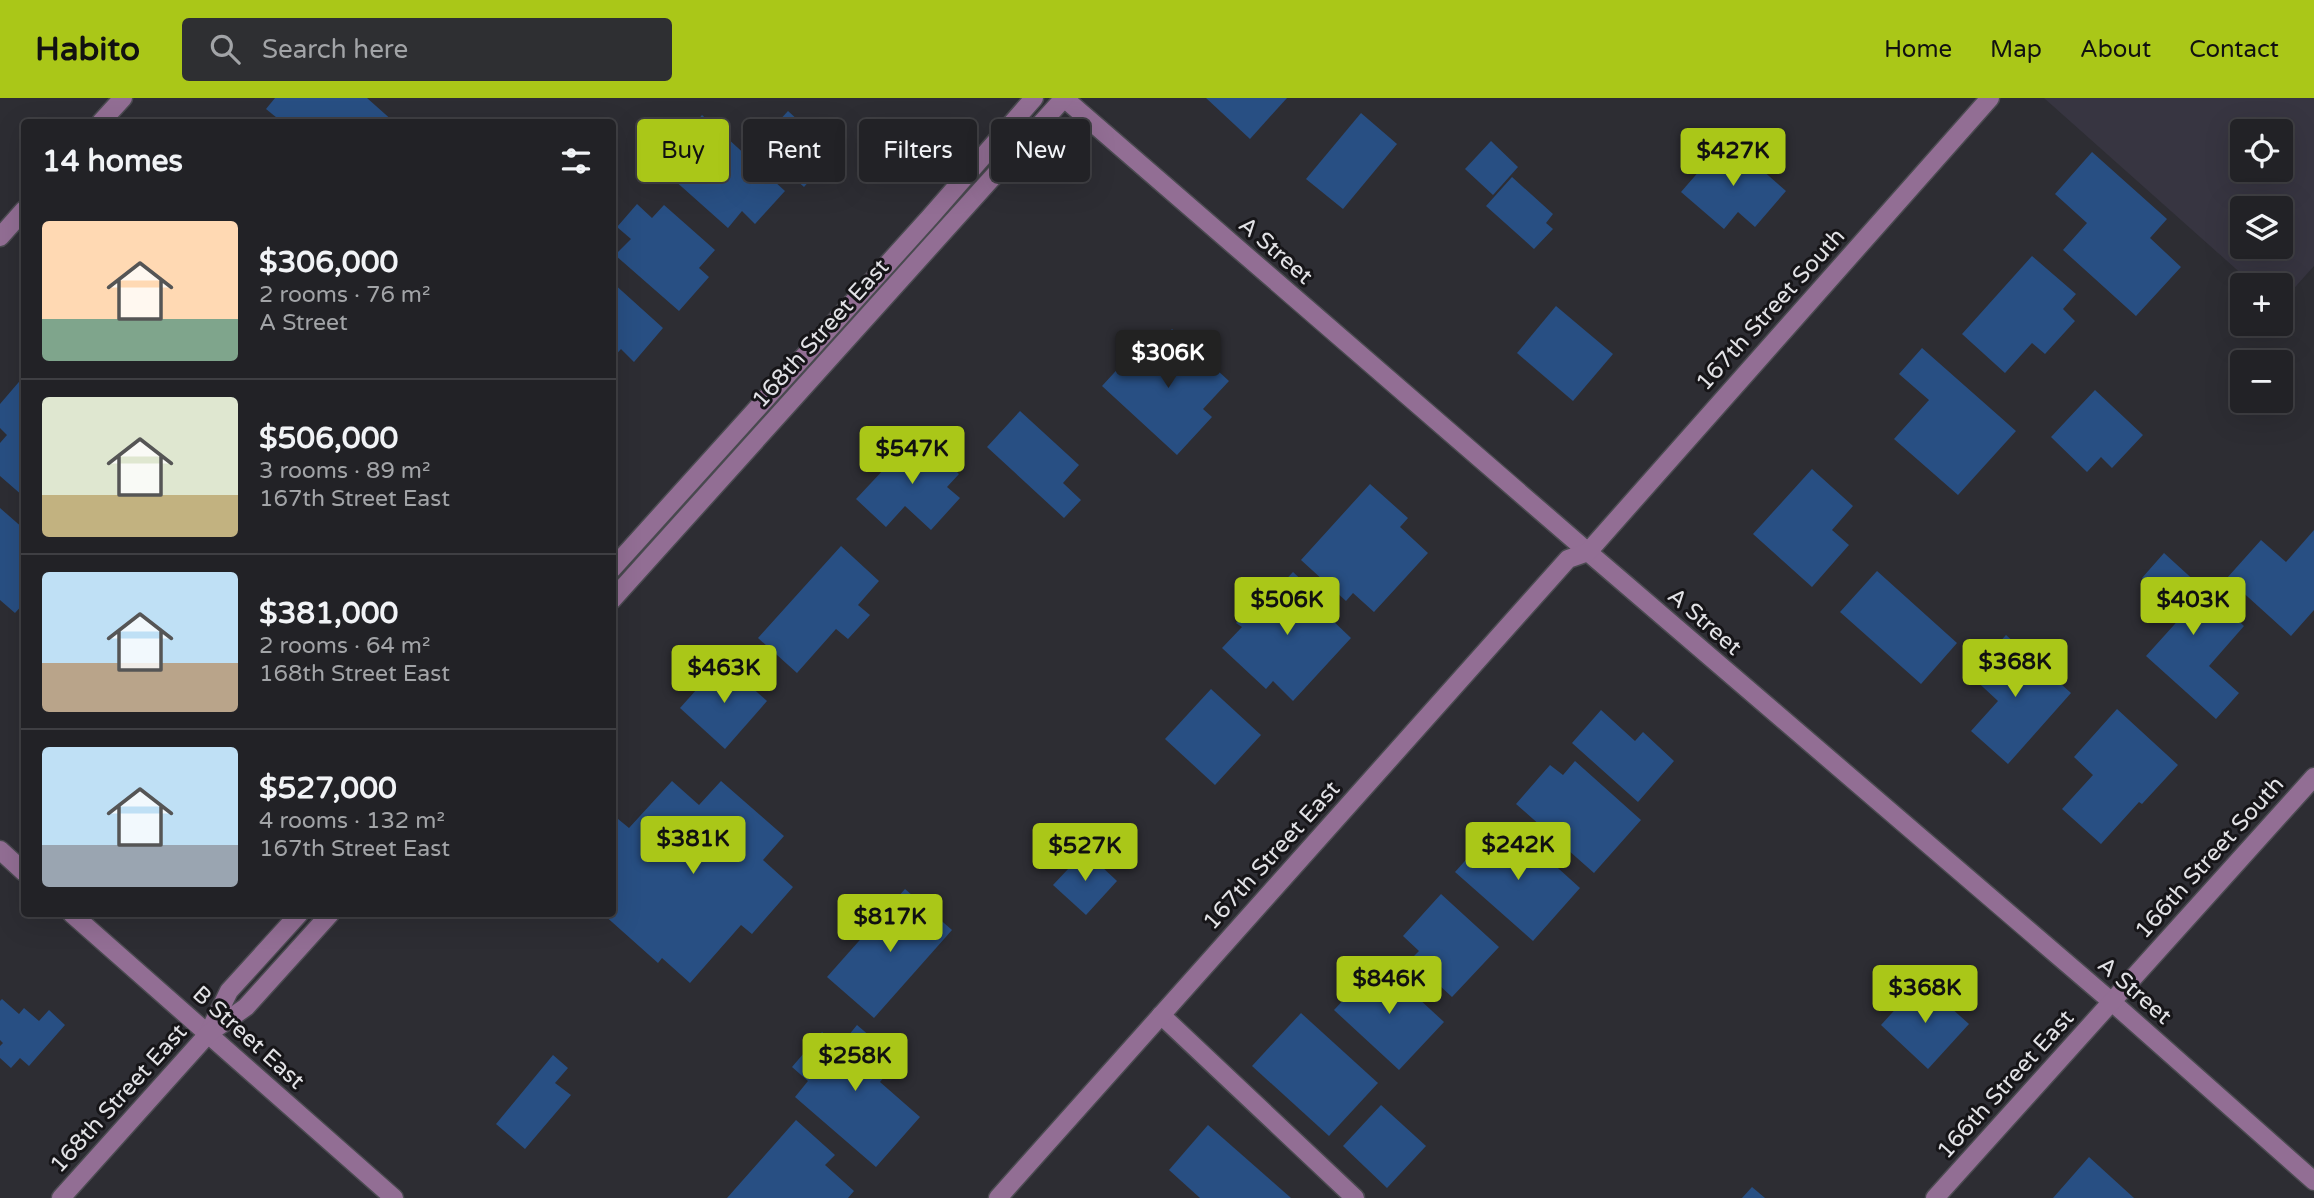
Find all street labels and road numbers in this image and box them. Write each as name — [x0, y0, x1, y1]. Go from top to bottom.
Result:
street label: A Street — [1233, 211, 1318, 291]
street label: 167th Street South — [1690, 223, 1851, 397]
street label: 168th Street East — [746, 253, 895, 414]
street label: A Street — [1662, 582, 1747, 662]
street label: 166th Street South — [2129, 771, 2290, 945]
street label: 167th Street East — [1197, 775, 1346, 936]
street label: A Street — [2092, 951, 2177, 1031]
street label: B Street East — [187, 980, 310, 1095]
street label: 166th Street East — [1931, 1004, 2080, 1165]
street label: 168th Street East — [44, 1018, 193, 1179]

